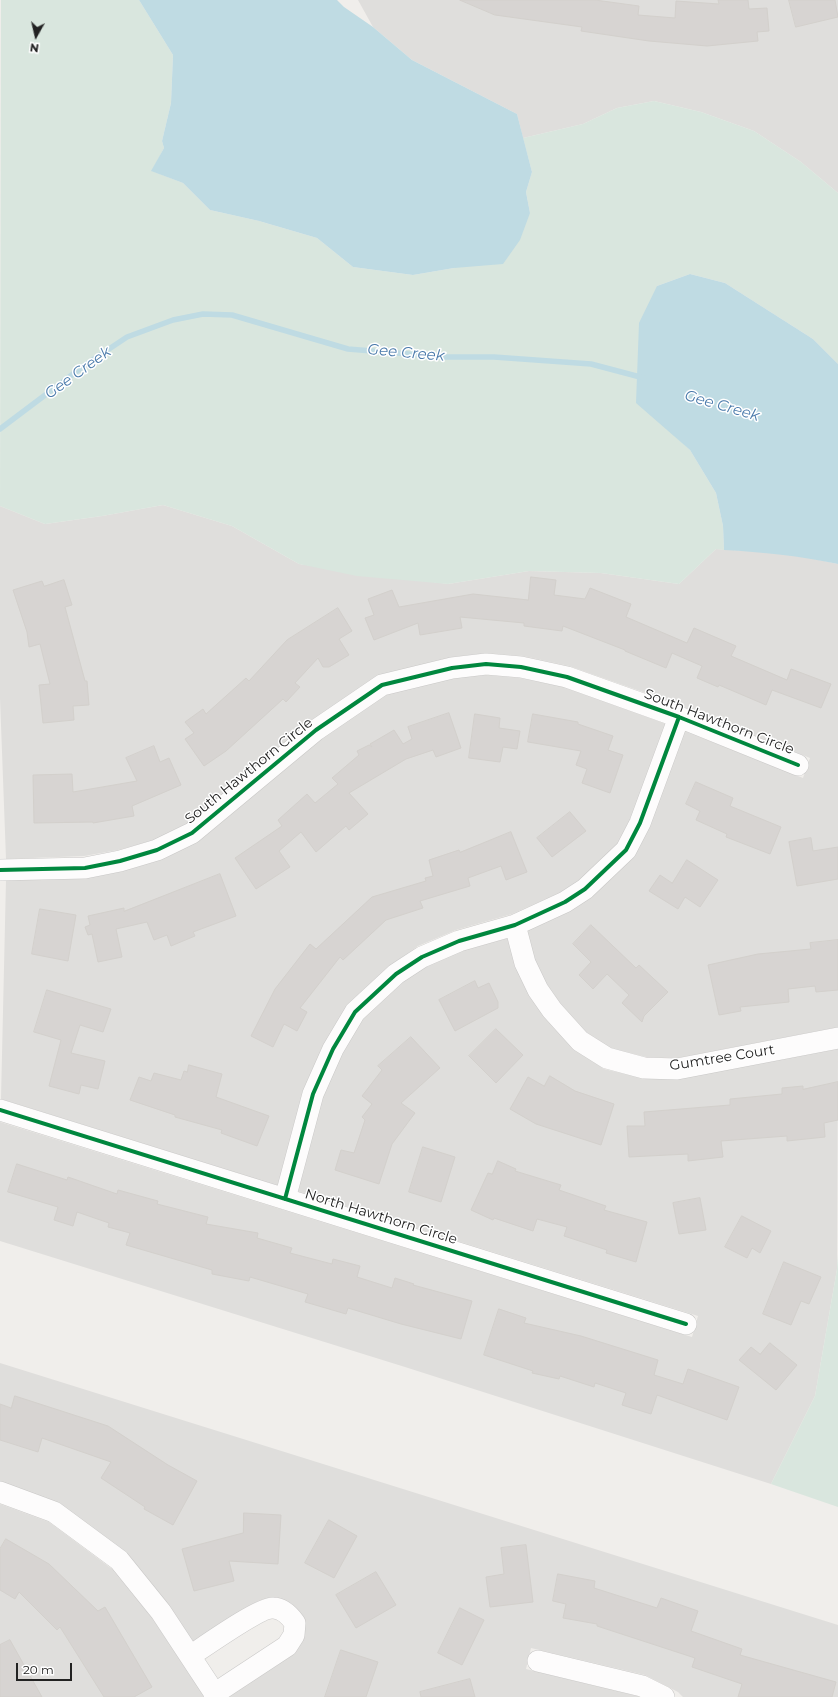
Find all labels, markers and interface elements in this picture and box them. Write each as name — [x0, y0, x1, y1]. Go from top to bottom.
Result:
north arrow — [16, 16, 56, 56]
text: N — [29, 40, 40, 55]
water label: Gee Creek — [367, 341, 445, 365]
water label: Gee Creek — [41, 343, 115, 403]
water label: Gee Creek — [682, 387, 762, 425]
street label: South Hawthorn Circle — [642, 686, 796, 758]
street label: South Hawthorn Circle — [182, 714, 316, 828]
street label: Gumtree Court — [668, 1041, 776, 1075]
street label: North Hawthorn Circle — [303, 1186, 459, 1248]
scale bar — [18, 1655, 74, 1681]
text: 20 m — [23, 1662, 54, 1677]

